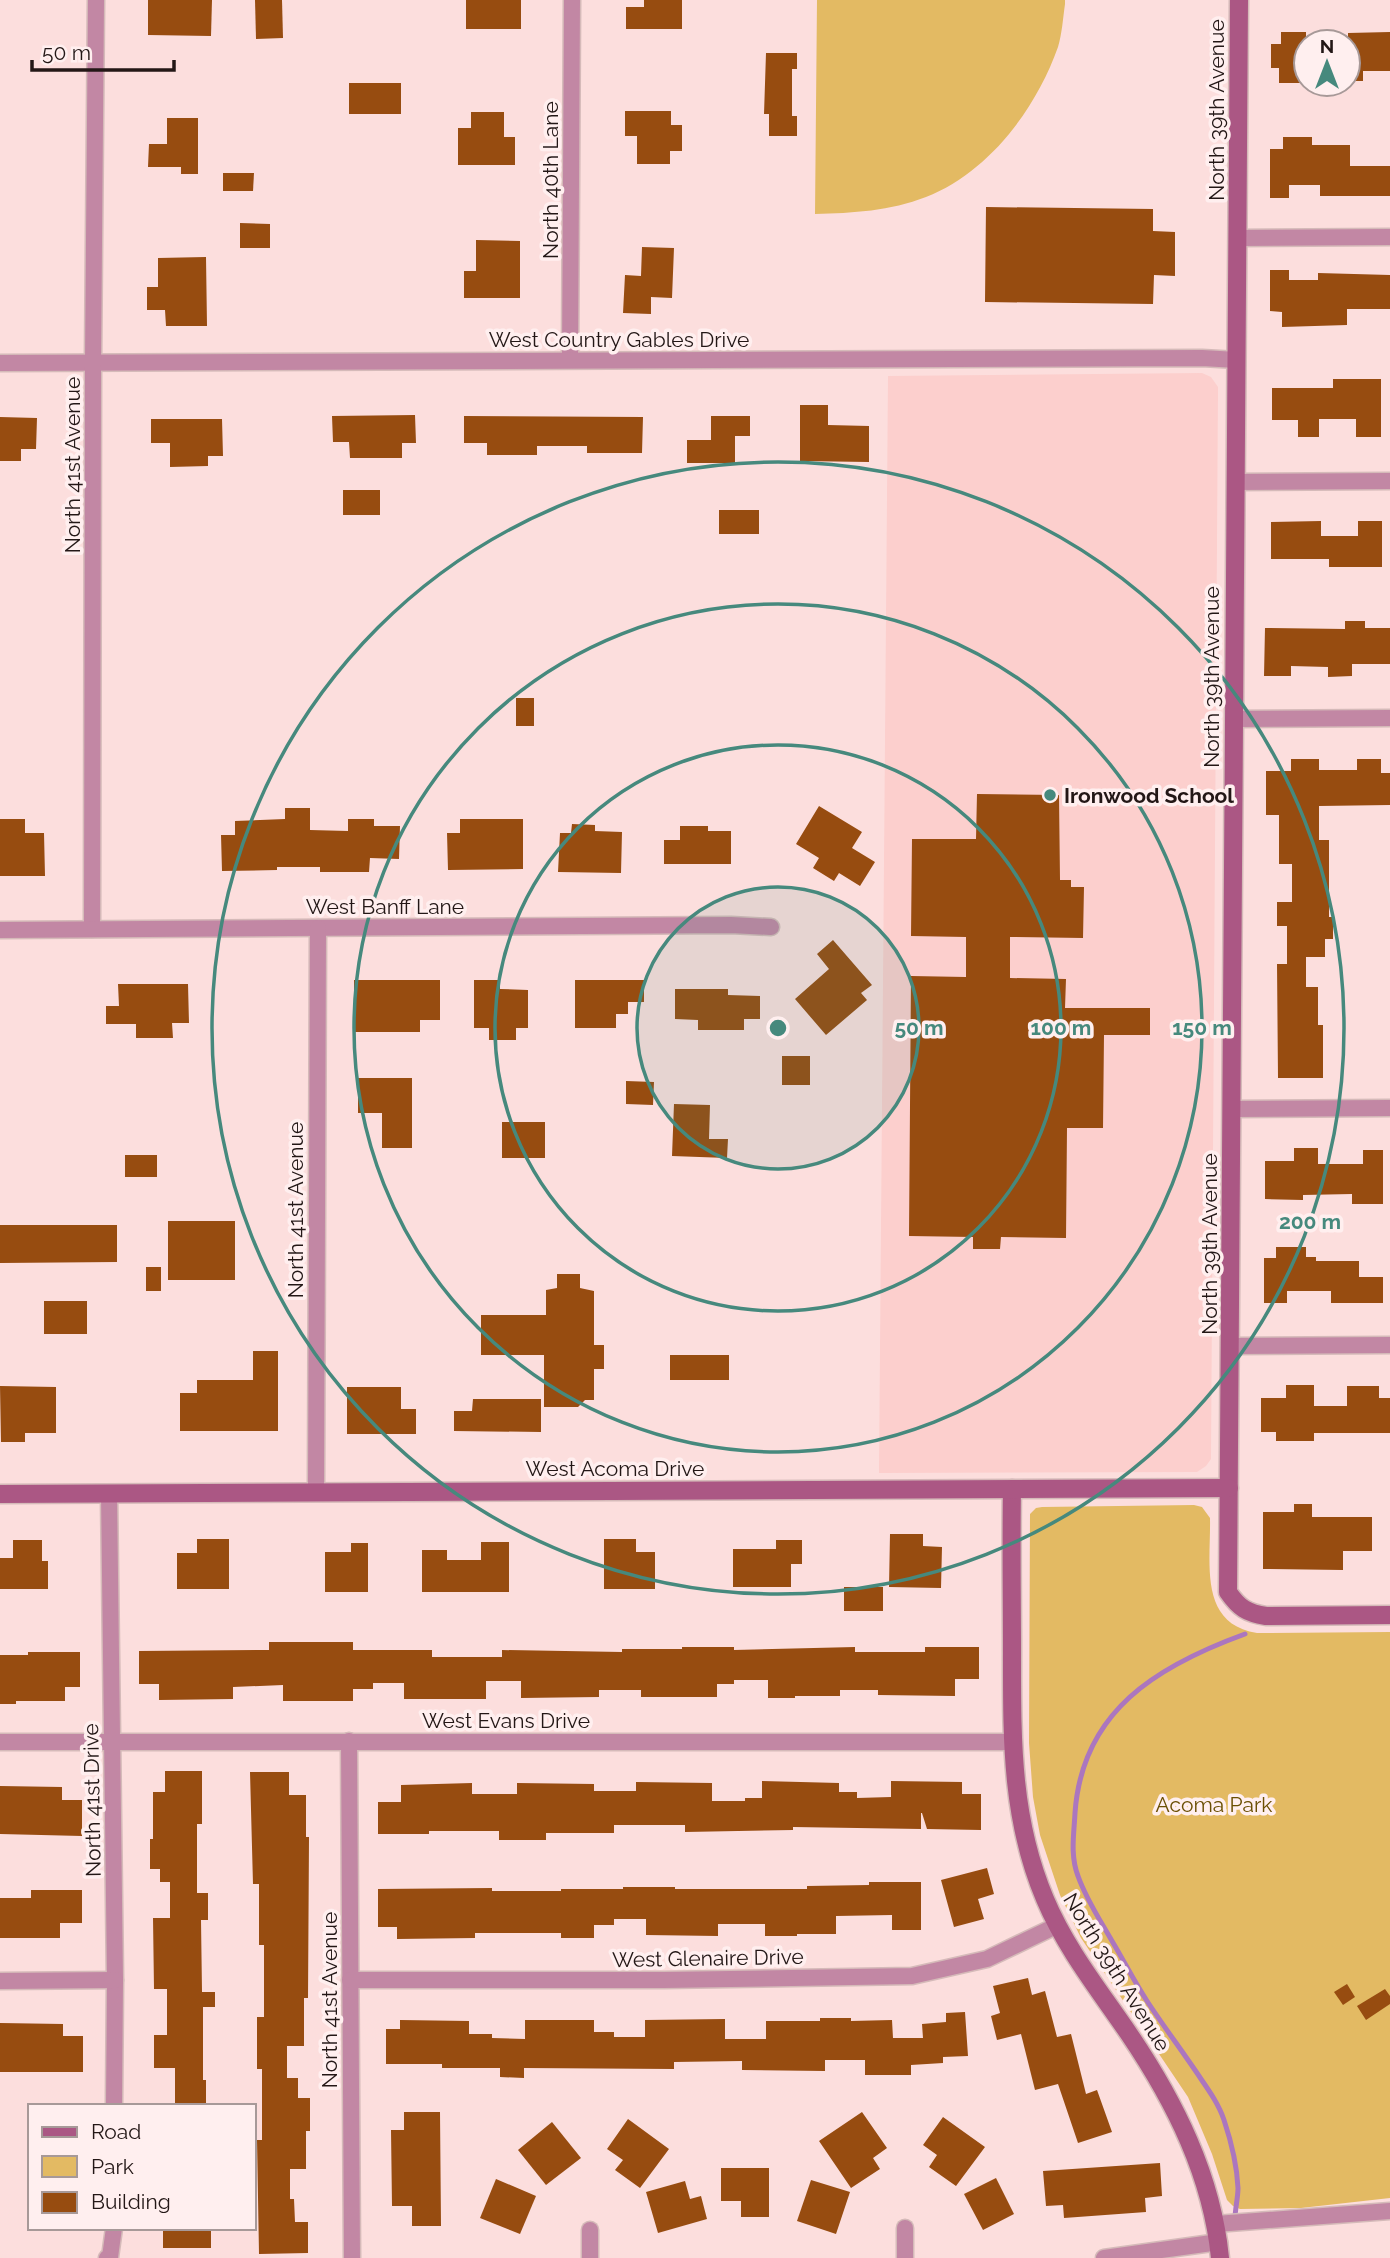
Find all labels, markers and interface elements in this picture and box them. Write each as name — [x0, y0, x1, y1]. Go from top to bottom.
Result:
street label: North 39th Avenue — [1204, 19, 1229, 201]
scale bar — [32, 28, 173, 72]
north arrow — [1292, 28, 1362, 98]
text: N — [1320, 35, 1334, 57]
text: 50 m — [42, 40, 91, 65]
street label: North 40th Lane — [538, 101, 563, 259]
street label: West Country Gables Drive — [489, 327, 749, 352]
street label: North 41st Avenue — [60, 377, 85, 553]
street label: North 39th Avenue — [1199, 586, 1224, 768]
place label: Ironwood School — [1064, 783, 1234, 808]
marker: Ironwood School — [1042, 787, 1058, 803]
street label: West Banff Lane — [306, 894, 464, 919]
text: 50 m — [894, 1015, 944, 1040]
text: 100 m — [1031, 1015, 1091, 1040]
text: 150 m — [1172, 1015, 1232, 1040]
centre of rings — [766, 1016, 790, 1040]
street label: North 41st Avenue — [283, 1122, 308, 1298]
street label: North 39th Avenue — [1197, 1153, 1222, 1335]
text: 200 m — [1279, 1209, 1341, 1234]
street label: West Acoma Drive — [526, 1456, 704, 1481]
street label: West Evans Drive — [422, 1708, 590, 1733]
street label: North 41st Drive — [78, 1723, 106, 1877]
park label: Acoma Park — [1156, 1792, 1272, 1817]
street label: North 39th Avenue — [1058, 1888, 1176, 2056]
street label: North 41st Avenue — [317, 1912, 342, 2088]
street label: West Glenaire Drive — [612, 1944, 804, 1972]
legend — [28, 2104, 256, 2230]
text: Road — [91, 2119, 141, 2144]
text: Park — [91, 2154, 134, 2179]
text: Building — [91, 2189, 171, 2214]

